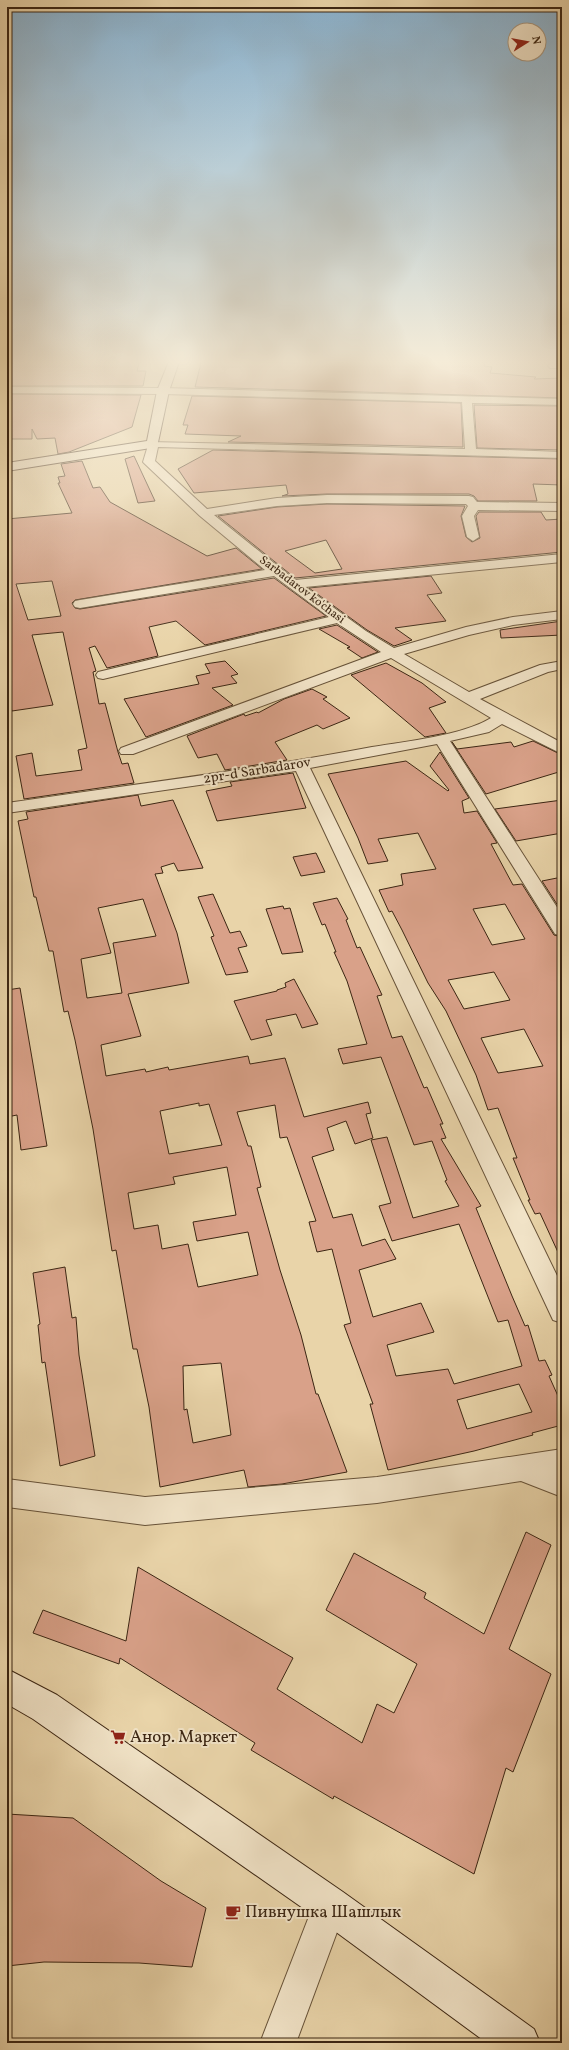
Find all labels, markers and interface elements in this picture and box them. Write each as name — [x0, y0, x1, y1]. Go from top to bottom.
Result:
north arrow — [507, 22, 547, 62]
text: N — [527, 35, 543, 46]
street label: Sarbadarov ko'chasi — [256, 552, 348, 628]
street label: 2pr-d Sarbadarov — [202, 753, 313, 789]
place label: Анор. Маркет — [130, 1726, 238, 1749]
supermarket icon: Анор. Маркет — [109, 1728, 127, 1746]
place label: Пивнушка Шашлык — [245, 1901, 401, 1924]
cafe icon: Пивнушка Шашлык — [224, 1903, 242, 1921]

